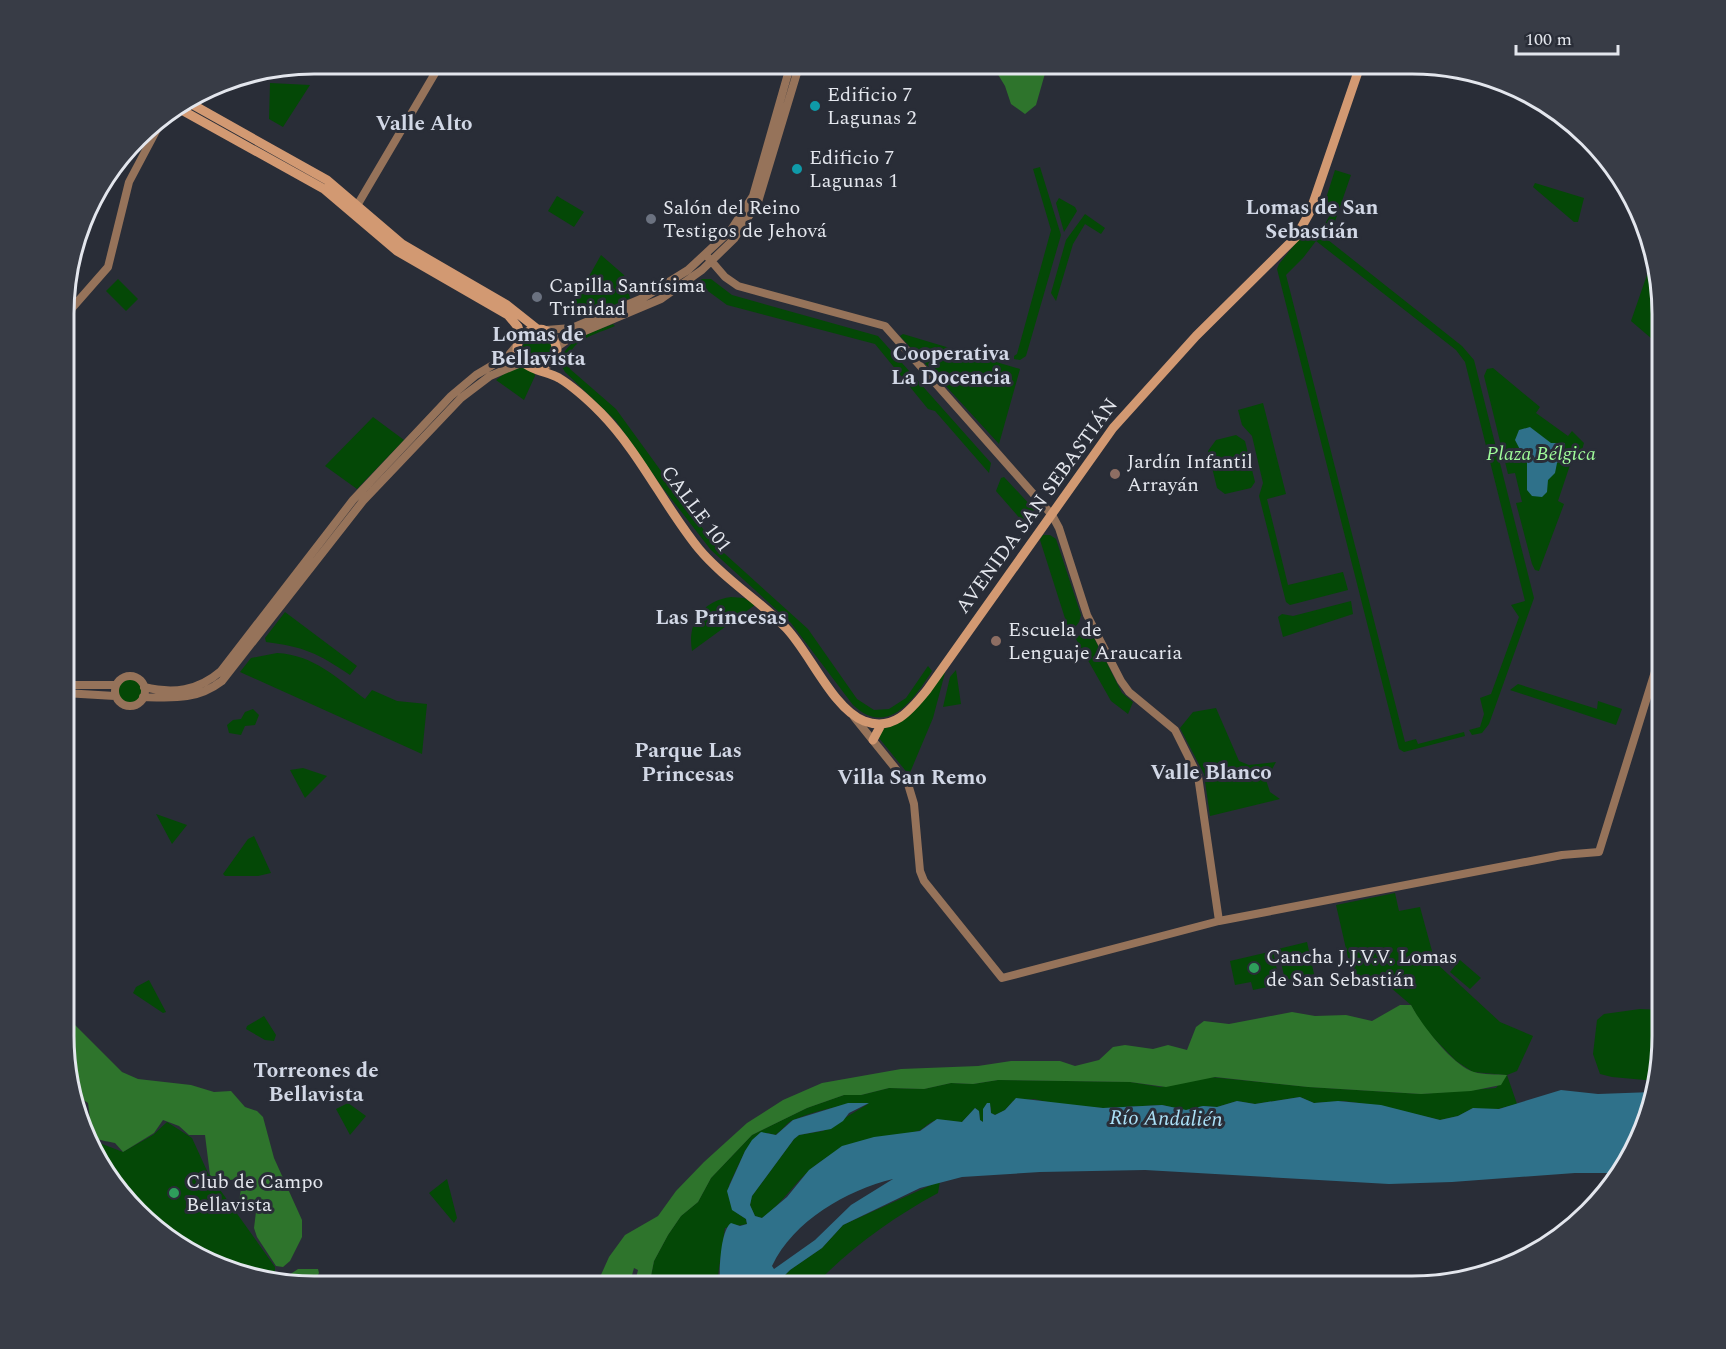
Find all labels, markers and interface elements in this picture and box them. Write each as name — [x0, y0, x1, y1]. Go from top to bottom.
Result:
scale bar — [1516, 18, 1618, 56]
text: 100 m — [1525, 26, 1572, 53]
place label: Edificio 7 Lagunas 2 — [827, 80, 916, 133]
marker: Edificio 7 Lagunas 2 — [808, 99, 822, 113]
district label: Valle Alto — [375, 108, 473, 140]
place label: Edificio 7 Lagunas 1 — [809, 143, 898, 196]
marker: Edificio 7 Lagunas 1 — [790, 162, 804, 176]
district label: Lomas de San Sebastián — [1245, 192, 1379, 248]
place label: Salón del Reino Testigos de Jehová — [663, 193, 827, 246]
marker: Salón del Reino Testigos de Jehová — [644, 212, 658, 226]
place label: Capilla Santísima Trinidad — [549, 271, 705, 324]
marker: Capilla Santísima Trinidad — [530, 290, 544, 304]
district label: Lomas de Bellavista — [490, 319, 586, 375]
district label: Cooperativa La Docencia — [891, 338, 1011, 394]
street label: AVENIDA SAN SEBASTIÁN — [948, 392, 1126, 620]
park label: Plaza Bélgica — [1486, 439, 1596, 469]
place label: Jardín Infantil Arrayán — [1127, 447, 1253, 500]
street label: CALLE 101 — [653, 459, 739, 559]
marker: Jardín Infantil Arrayán — [1108, 467, 1122, 481]
district label: Las Princesas — [655, 602, 787, 634]
place label: Escuela de Lenguaje Araucaria — [1008, 615, 1182, 668]
marker: Escuela de Lenguaje Araucaria — [989, 634, 1003, 648]
district label: Parque Las Princesas — [634, 735, 742, 791]
district label: Valle Blanco — [1150, 757, 1272, 789]
district label: Villa San Remo — [837, 762, 987, 794]
place label: Cancha J.J.V.V. Lomas de San Sebastián — [1266, 942, 1457, 995]
marker: Cancha J.J.V.V. Lomas de San Sebastián — [1247, 961, 1261, 975]
district label: Torreones de Bellavista — [253, 1055, 379, 1111]
water label: Río Andalién — [1109, 1102, 1223, 1136]
place label: Club de Campo Bellavista — [186, 1167, 323, 1220]
marker: Club de Campo Bellavista — [167, 1186, 181, 1200]

